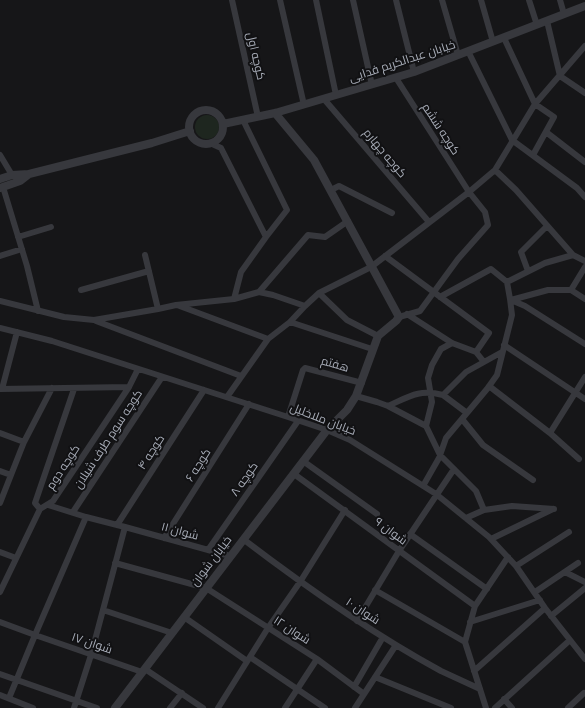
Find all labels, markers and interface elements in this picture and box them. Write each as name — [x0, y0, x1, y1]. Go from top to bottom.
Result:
street label: کوچه اول — [244, 31, 268, 81]
street label: خیابان عبدالکریم فدایی — [347, 37, 457, 85]
street label: کوچه ششم — [419, 100, 463, 158]
street label: کوچه چهارم — [360, 126, 410, 180]
street label: هفتم — [319, 353, 351, 375]
street label: کوچه سوم طرف شیلان — [71, 387, 145, 491]
street label: خیابان ملاخلیل — [288, 400, 358, 438]
street label: کوچه ۴ — [134, 432, 168, 472]
street label: کوچه دوم — [43, 442, 83, 492]
street label: کوچه ۶ — [182, 446, 214, 484]
street label: کوچه ۸ — [227, 459, 261, 499]
street label: شوان ۹ — [372, 514, 410, 548]
street label: شوان ۱۱ — [160, 519, 200, 543]
street label: خیابان شوان — [187, 533, 235, 589]
street label: شوان ۱۰ — [343, 595, 383, 627]
street label: شوان ۱۲ — [271, 613, 313, 647]
street label: شوان ۱۷ — [70, 629, 114, 657]

